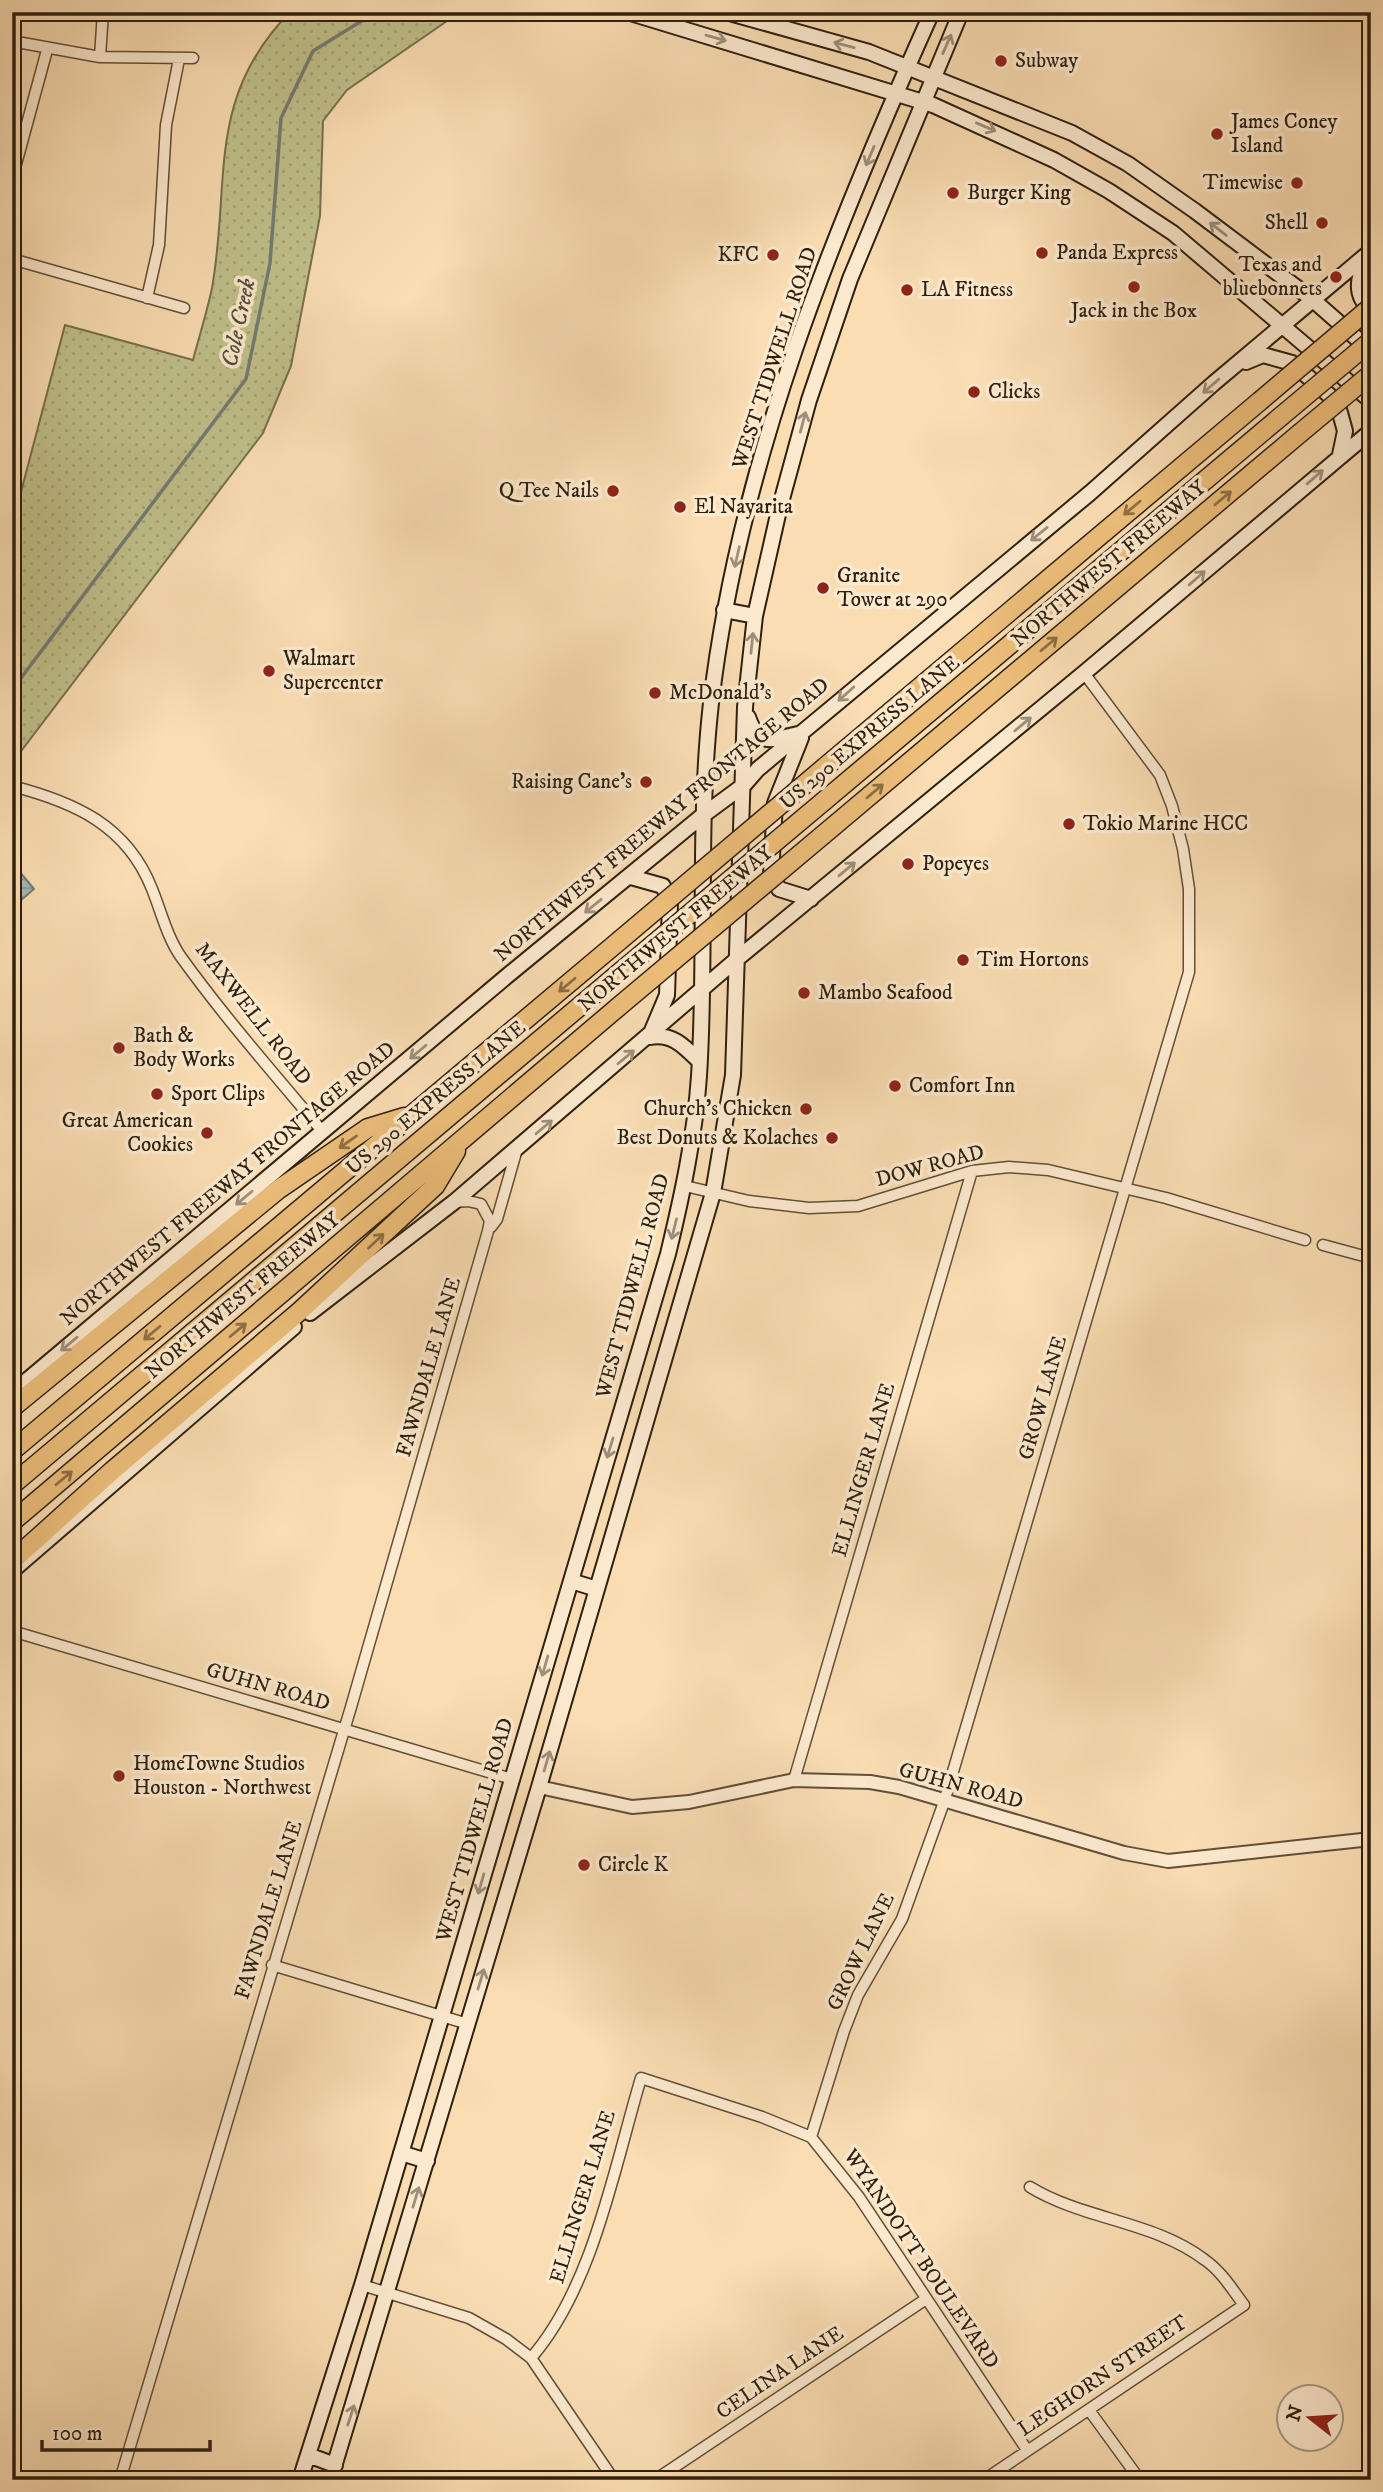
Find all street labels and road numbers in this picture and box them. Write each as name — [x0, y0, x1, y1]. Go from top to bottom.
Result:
street label: WEST TIDWELL ROAD — [726, 244, 823, 473]
street label: NORTHWEST FREEWAY — [1006, 474, 1212, 653]
street label: US 290 EXPRESS LANE — [775, 650, 965, 816]
street label: NORTHWEST FREEWAY FRONTAGE ROAD — [489, 672, 835, 968]
street label: NORTHWEST FREEWAY — [574, 840, 778, 1018]
street label: MAXWELL ROAD — [189, 937, 317, 1091]
street label: US 290 EXPRESS LANE — [341, 1015, 531, 1181]
street label: NORTHWEST FREEWAY FRONTAGE ROAD — [55, 1036, 401, 1332]
street label: DOW ROAD — [873, 1139, 987, 1193]
street label: WEST TIDWELL ROAD — [590, 1171, 676, 1402]
street label: NORTHWEST FREEWAY — [141, 1207, 345, 1385]
street label: FAWNDALE LANE — [391, 1274, 467, 1460]
street label: GROW LANE — [1013, 1333, 1073, 1463]
street label: ELLINGER LANE — [827, 1380, 901, 1560]
street label: GUHN ROAD — [203, 1657, 333, 1717]
street label: WEST TIDWELL ROAD — [430, 1715, 519, 1946]
street label: GUHN ROAD — [896, 1757, 1026, 1815]
street label: FAWNDALE LANE — [229, 1817, 309, 2003]
street label: GROW LANE — [821, 1889, 901, 2015]
street label: ELLINGER LANE — [544, 2107, 622, 2287]
street label: WYANDOTT BOULEVARD — [837, 2143, 1004, 2374]
street label: LEGHORN STREET — [1013, 2310, 1193, 2442]
street label: CELINA LANE — [711, 2321, 849, 2425]

